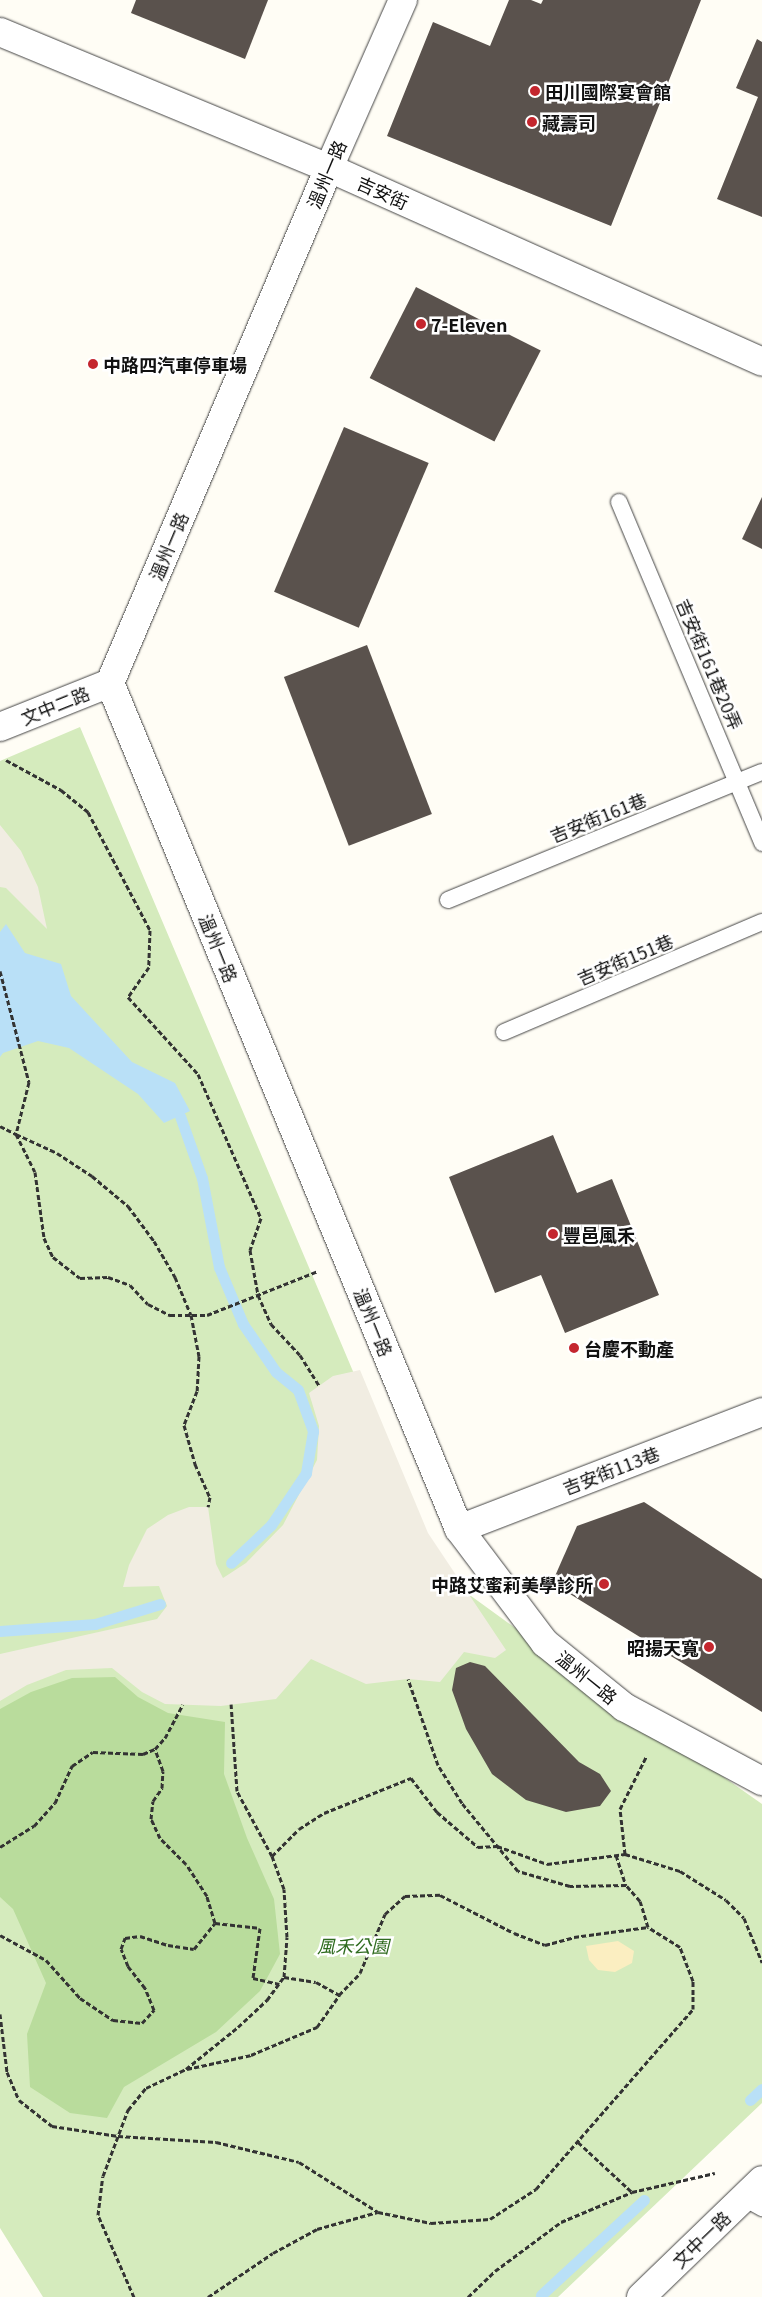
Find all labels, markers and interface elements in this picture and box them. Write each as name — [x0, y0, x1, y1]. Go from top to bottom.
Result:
place label: 田川國際宴會館 — [545, 80, 671, 102]
marker: 田川國際宴會館 — [529, 85, 541, 97]
place label: 藏壽司 — [542, 111, 596, 133]
marker: 藏壽司 — [526, 116, 538, 128]
street label: 溫州一路 — [302, 137, 350, 211]
street label: 吉安街 — [354, 171, 412, 213]
place label: 7-Eleven — [431, 313, 507, 335]
marker: 7-Eleven — [415, 318, 427, 330]
place label: 中路四汽車停車場 — [103, 353, 247, 375]
marker: 中路四汽車停車場 — [87, 358, 99, 370]
street label: 溫州一路 — [144, 509, 192, 583]
street label: 吉安街161巷20弄 — [673, 595, 747, 733]
street label: 文中二路 — [18, 682, 92, 728]
street label: 吉安街161巷 — [547, 788, 649, 846]
street label: 溫州一路 — [196, 911, 242, 985]
street label: 吉安街151巷 — [574, 929, 676, 989]
place label: 豐邑風禾 — [563, 1223, 635, 1245]
marker: 豐邑風禾 — [547, 1228, 559, 1240]
street label: 溫州一路 — [351, 1285, 397, 1359]
place label: 台慶不動產 — [584, 1337, 674, 1359]
marker: 台慶不動產 — [568, 1342, 580, 1354]
street label: 吉安街113巷 — [560, 1442, 662, 1498]
place label: 中路艾蜜莉美學診所 — [431, 1573, 593, 1595]
marker: 中路艾蜜莉美學診所 — [597, 1577, 611, 1591]
place label: 昭揚天寬 — [627, 1636, 699, 1658]
marker: 昭揚天寬 — [703, 1641, 715, 1653]
street label: 溫州一路 — [552, 1646, 622, 1708]
park label: 風禾公園 — [317, 1934, 389, 1956]
street label: 文中一路 — [668, 2206, 734, 2272]

